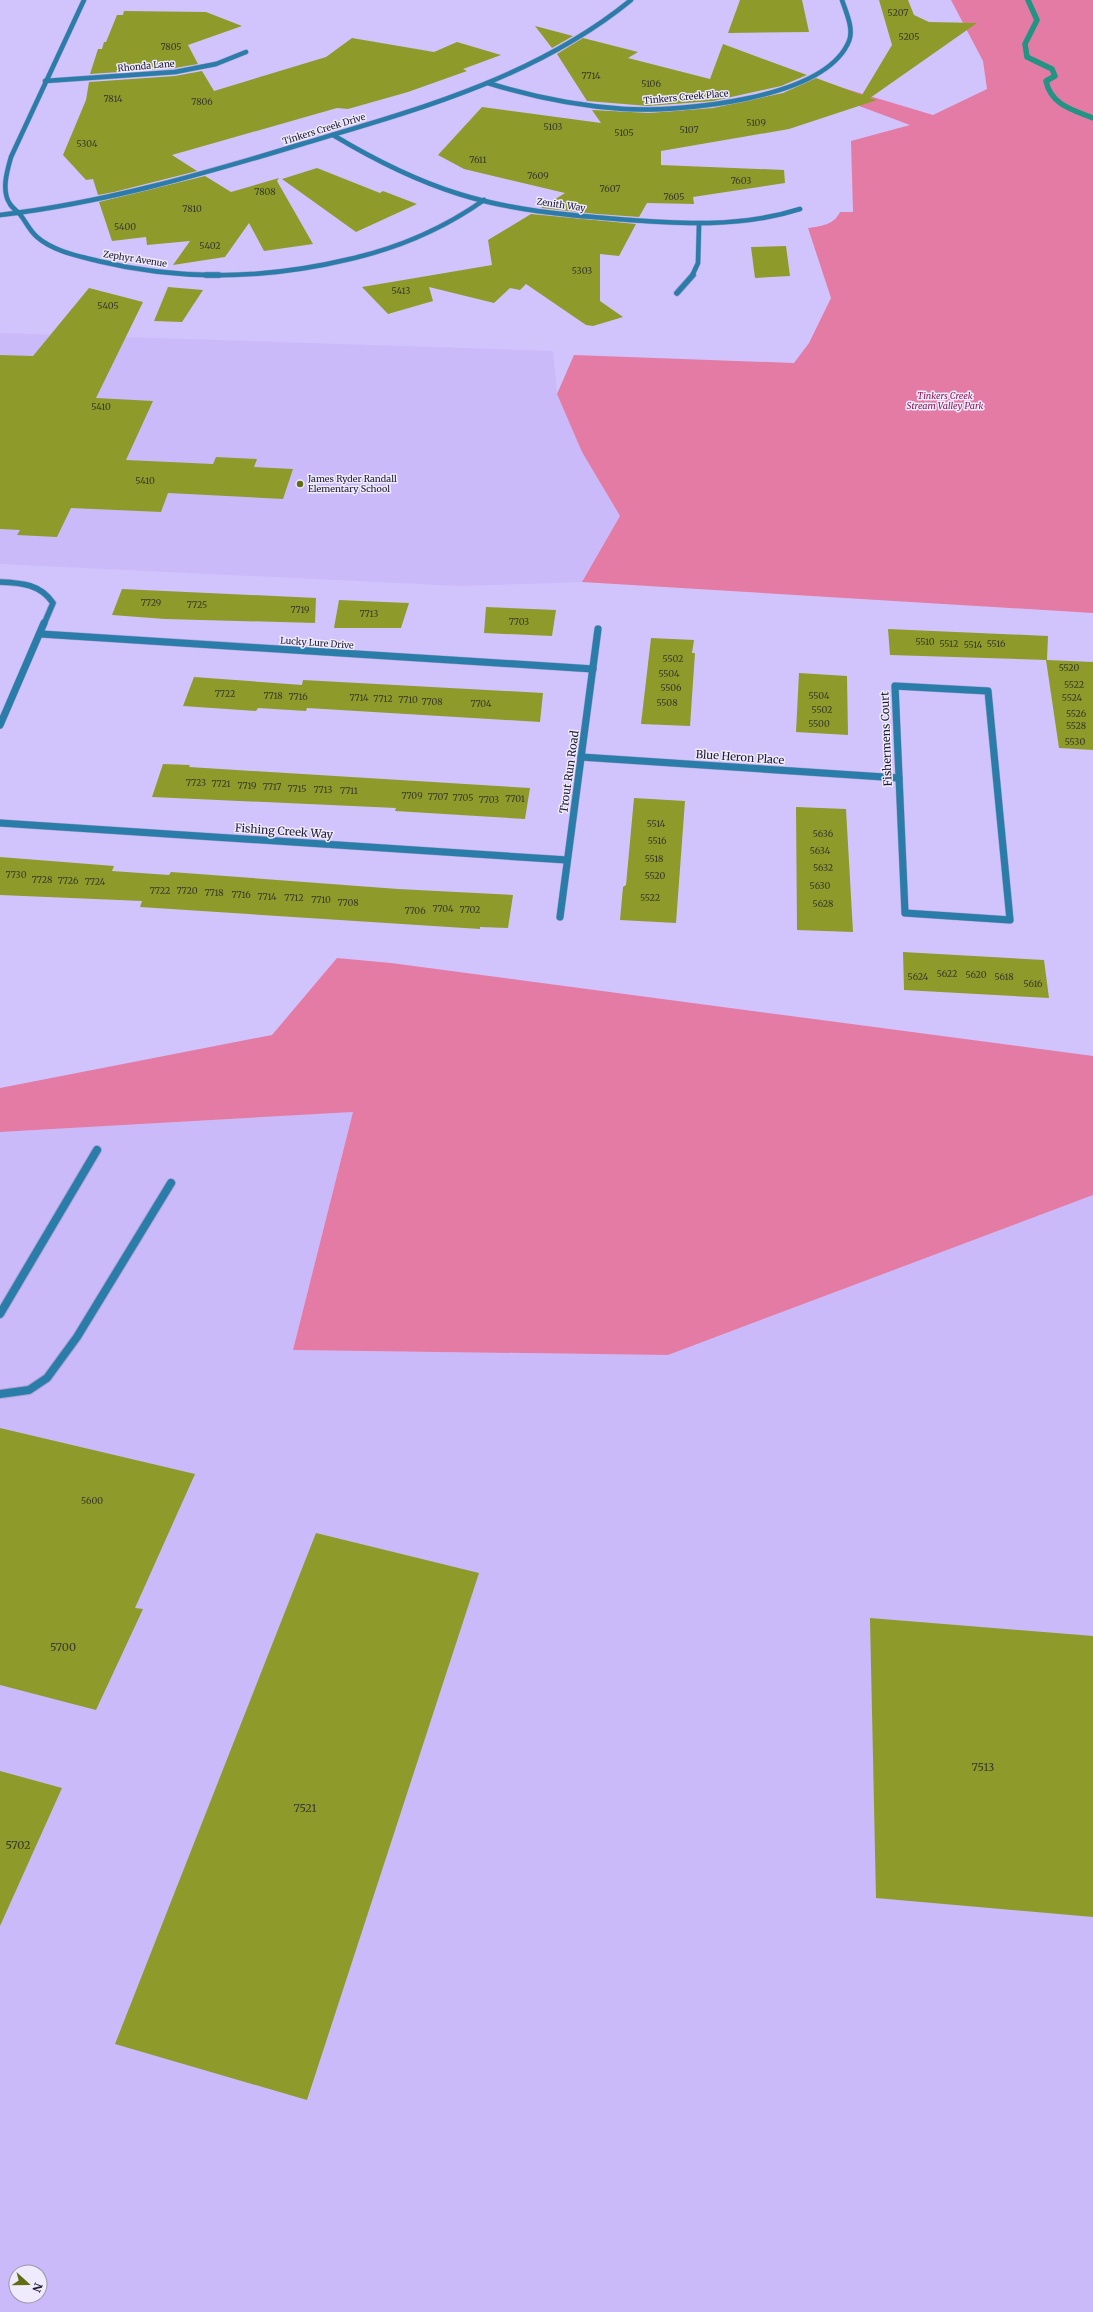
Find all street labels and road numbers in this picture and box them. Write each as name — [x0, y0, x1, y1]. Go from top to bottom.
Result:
street label: Rhonda Lane — [117, 58, 175, 73]
street label: Tinkers Creek Place — [643, 87, 729, 106]
street label: Tinkers Creek Drive — [281, 111, 367, 146]
street label: Zenith Way — [536, 196, 587, 213]
street label: Zephyr Avenue — [102, 248, 168, 269]
street label: Lucky Lure Drive — [280, 634, 354, 651]
street label: Fishermens Court — [877, 691, 895, 787]
street label: Trout Run Road — [556, 729, 582, 814]
street label: Blue Heron Place — [695, 747, 785, 767]
street label: Fishing Creek Way — [235, 821, 334, 841]

